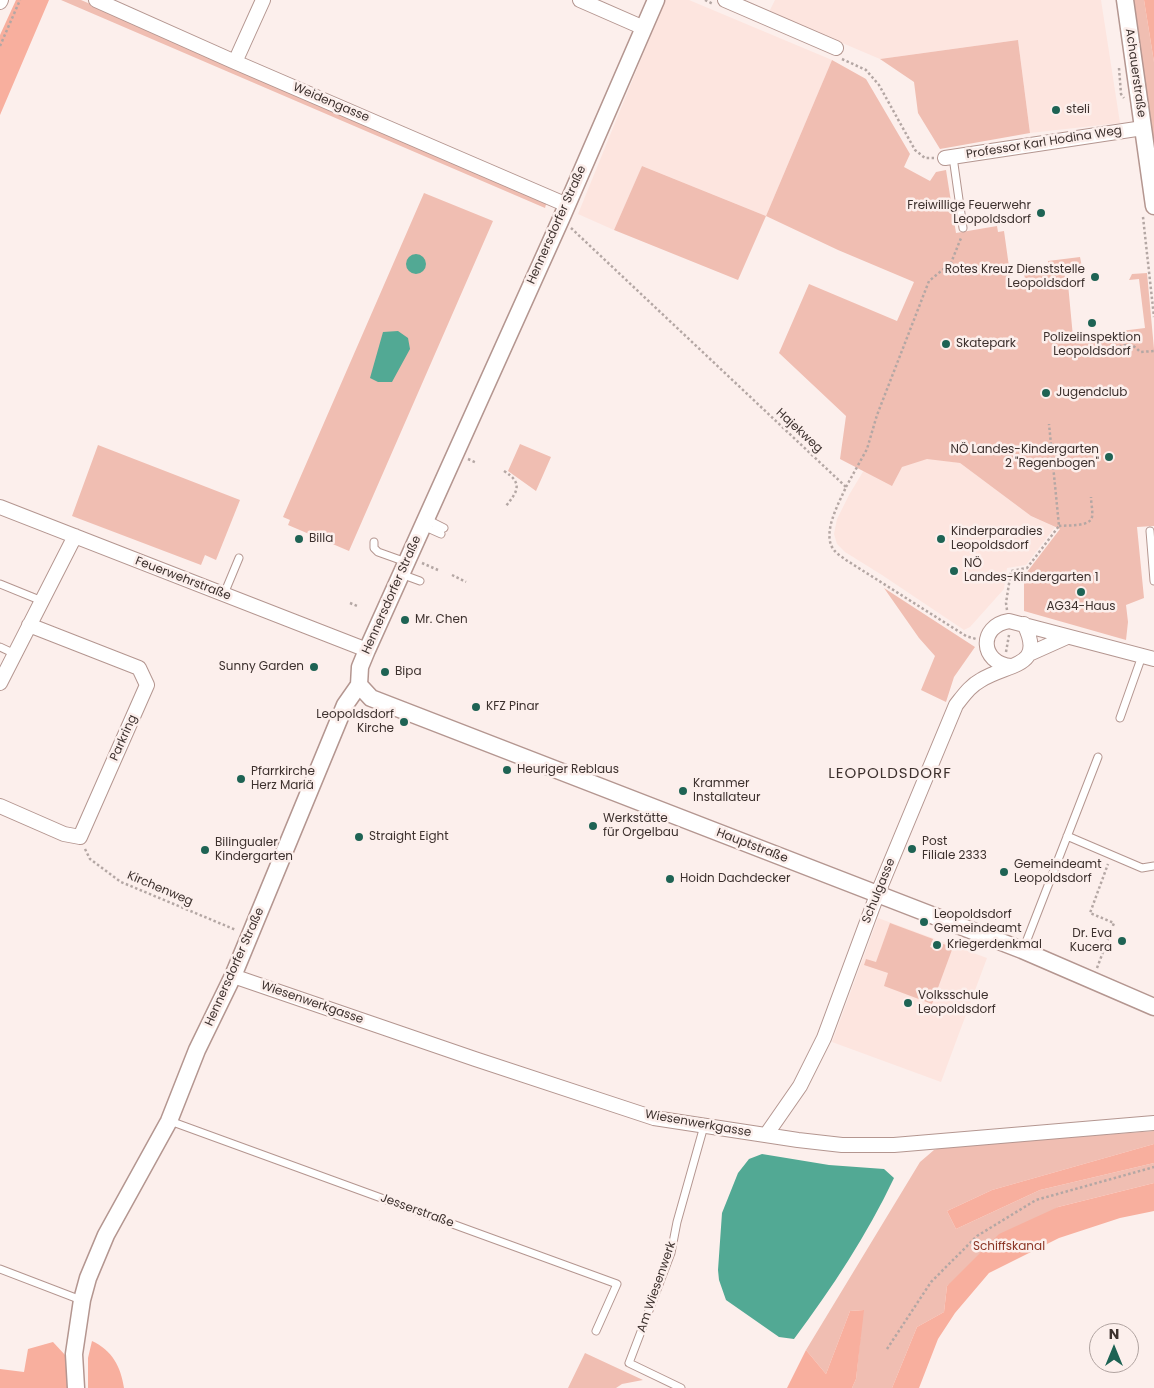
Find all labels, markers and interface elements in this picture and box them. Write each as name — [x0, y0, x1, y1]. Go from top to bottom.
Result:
street label: Achauerstraße — [1122, 28, 1148, 118]
street label: Weidengasse — [291, 80, 371, 126]
place label: steli — [1066, 103, 1090, 117]
marker: steli — [1050, 104, 1062, 116]
street label: Professor Karl Hodina Weg — [965, 124, 1123, 162]
street label: Hennersdorfer Straße — [524, 163, 590, 287]
place label: Freiwillige Feuerwehr Leopoldsdorf — [907, 199, 1031, 227]
marker: Freiwillige Feuerwehr Leopoldsdorf — [1035, 207, 1047, 219]
place label: Rotes Kreuz Dienststelle Leopoldsdorf — [945, 263, 1085, 291]
marker: Rotes Kreuz Dienststelle Leopoldsdorf — [1089, 271, 1101, 283]
marker: Polizeiinspektion Leopoldsdorf — [1086, 317, 1098, 329]
place label: Polizeiinspektion Leopoldsdorf — [1043, 331, 1141, 359]
place label: Skatepark — [956, 337, 1016, 351]
marker: Skatepark — [940, 338, 952, 350]
place label: Jugendclub — [1056, 386, 1127, 400]
marker: Jugendclub — [1040, 387, 1052, 399]
street label: Hajekweg — [773, 406, 825, 456]
place label: NÖ Landes-Kindergarten 2 "Regenbogen" — [950, 443, 1099, 471]
marker: NÖ Landes-Kindergarten 2 "Regenbogen" — [1103, 451, 1115, 463]
place label: Kinderparadies Leopoldsdorf — [951, 525, 1042, 553]
place label: Billa — [309, 532, 333, 546]
marker: Billa — [293, 533, 305, 545]
street label: Hennersdorfer Straße — [359, 533, 425, 657]
marker: Kinderparadies Leopoldsdorf — [935, 533, 947, 545]
street label: Feuerwehrstraße — [133, 554, 233, 604]
place label: NÖ Landes-Kindergarten 1 — [964, 557, 1098, 585]
marker: NÖ Landes-Kindergarten 1 — [948, 565, 960, 577]
marker: AG34-Haus — [1075, 586, 1087, 598]
place label: AG34-Haus — [1046, 600, 1116, 614]
place label: Mr. Chen — [415, 613, 468, 627]
marker: Mr. Chen — [399, 614, 411, 626]
place label: Sunny Garden — [219, 660, 304, 674]
marker: Sunny Garden — [308, 661, 320, 673]
place label: Bipa — [395, 665, 422, 679]
marker: Bipa — [379, 666, 391, 678]
place label: KFZ Pinar — [486, 700, 539, 714]
marker: KFZ Pinar — [470, 701, 482, 713]
place label: Leopoldsdorf Kirche — [316, 708, 394, 736]
street label: Parkring — [107, 713, 141, 763]
marker: Leopoldsdorf Kirche — [398, 716, 410, 728]
place label: Heuriger Reblaus — [517, 763, 619, 777]
marker: Heuriger Reblaus — [501, 764, 513, 776]
place label: Pfarrkirche Herz Mariä — [251, 765, 315, 793]
district label: LEOPOLDSDORF — [827, 765, 953, 783]
marker: Pfarrkirche Herz Mariä — [235, 773, 247, 785]
place label: Krammer Installateur — [693, 777, 760, 805]
marker: Krammer Installateur — [677, 785, 689, 797]
place label: Werkstätte für Orgelbau — [603, 812, 679, 840]
marker: Werkstätte für Orgelbau — [587, 820, 599, 832]
street label: Hauptstraße — [714, 826, 790, 866]
place label: Straight Eight — [369, 830, 449, 844]
marker: Straight Eight — [353, 831, 365, 843]
place label: Post Filiale 2333 — [922, 835, 987, 863]
place label: Bilingualer Kindergarten — [215, 836, 293, 864]
marker: Post Filiale 2333 — [906, 843, 918, 855]
marker: Bilingualer Kindergarten — [199, 844, 211, 856]
street label: Schulgasse — [859, 856, 899, 926]
place label: Gemeindeamt Leopoldsdorf — [1014, 858, 1102, 886]
marker: Gemeindeamt Leopoldsdorf — [998, 866, 1010, 878]
street label: Kirchenweg — [125, 869, 195, 909]
place label: Hoidn Dachdecker — [680, 872, 790, 886]
marker: Hoidn Dachdecker — [664, 873, 676, 885]
street label: Hennersdorfer Straße — [202, 905, 268, 1029]
place label: Leopoldsdorf Gemeindeamt — [934, 908, 1022, 936]
marker: Leopoldsdorf Gemeindeamt — [918, 916, 930, 928]
place label: Dr. Eva Kucera — [1070, 927, 1112, 955]
marker: Dr. Eva Kucera — [1116, 935, 1128, 947]
place label: Kriegerdenkmal — [947, 938, 1042, 952]
marker: Kriegerdenkmal — [931, 939, 943, 951]
street label: Wiesenwerkgasse — [259, 979, 365, 1027]
place label: Volksschule Leopoldsdorf — [918, 989, 996, 1017]
marker: Volksschule Leopoldsdorf — [902, 997, 914, 1009]
street label: Wiesenwerkgasse — [644, 1108, 752, 1140]
street label: Jesserstraße — [378, 1191, 456, 1231]
street label: Am Wiesenwerk — [635, 1240, 679, 1334]
park label: Schiffskanal — [973, 1240, 1045, 1254]
north arrow — [1089, 1323, 1139, 1373]
text: N — [1109, 1324, 1119, 1344]

